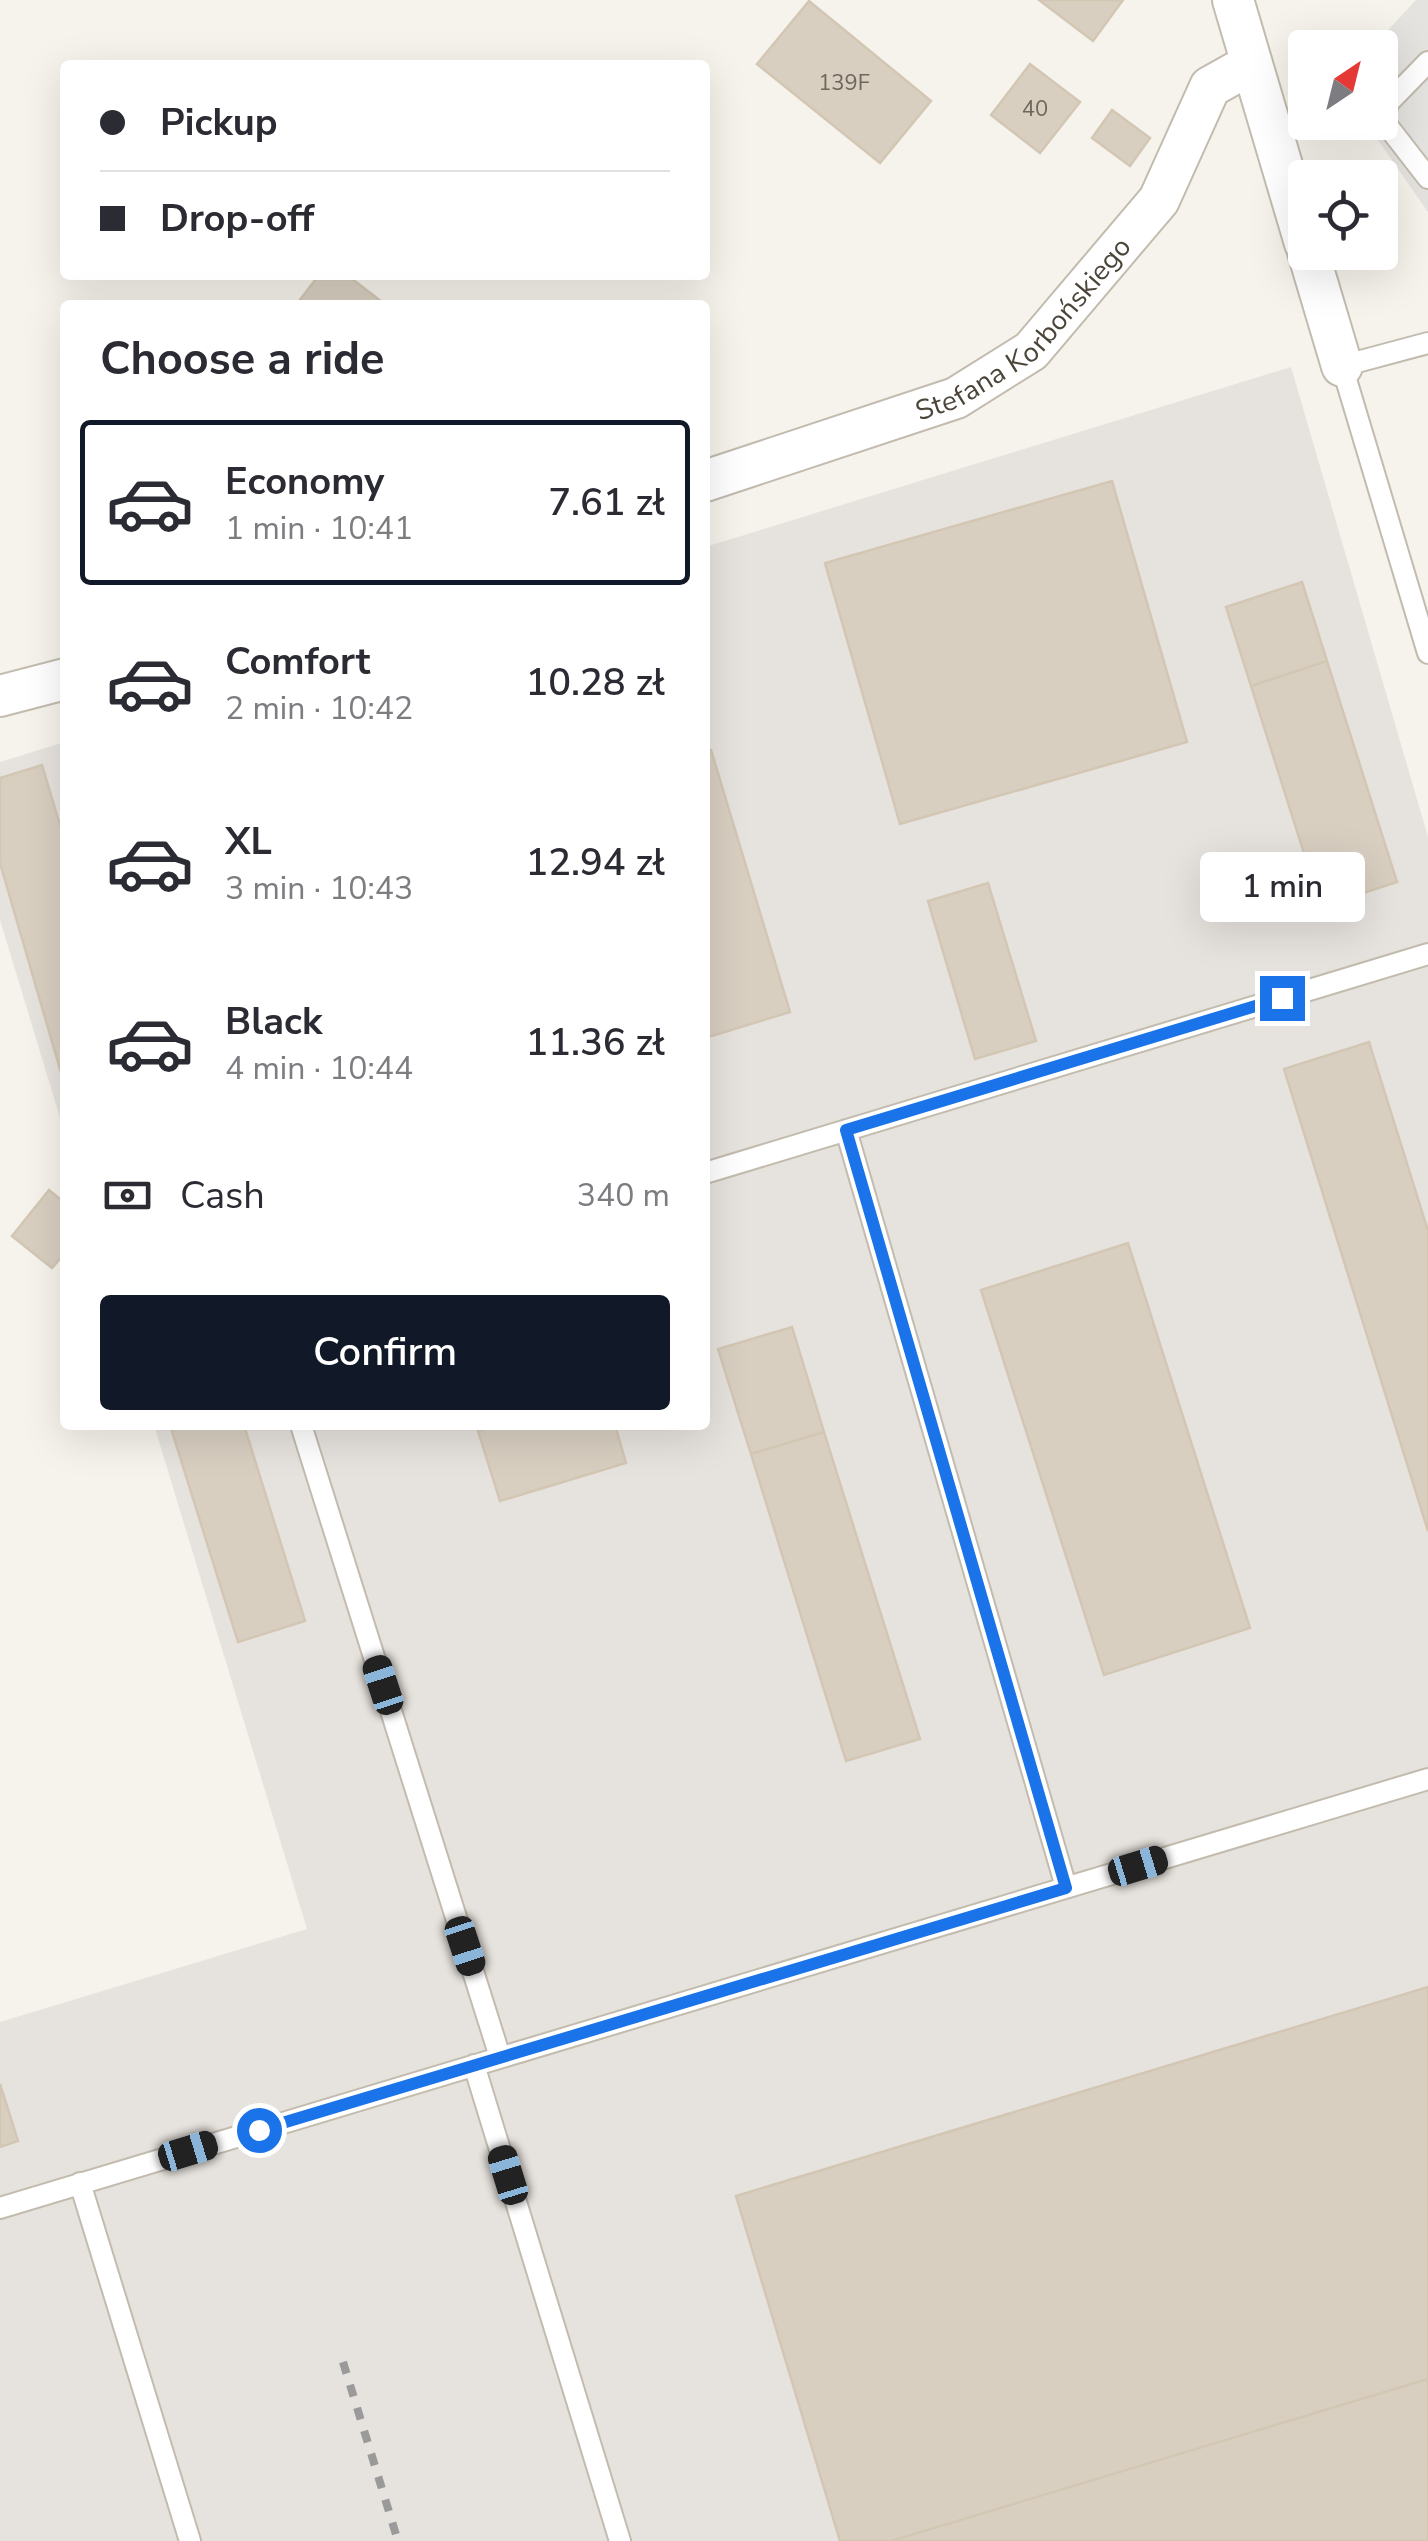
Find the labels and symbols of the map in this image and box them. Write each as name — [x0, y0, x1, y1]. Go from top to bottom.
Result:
north arrow — [1288, 30, 1398, 140]
house number: 139F — [818, 68, 870, 98]
house number: 40 — [1022, 94, 1048, 124]
street label: Stefana Korbońskiego — [910, 229, 1140, 430]
callout: 1 min — [1200, 853, 1364, 923]
route end — [1260, 976, 1305, 1021]
car — [359, 1652, 407, 1718]
car — [1105, 1843, 1171, 1889]
car — [441, 1913, 489, 1979]
route start — [237, 2108, 282, 2153]
car — [155, 2128, 221, 2174]
car — [485, 2142, 531, 2208]

